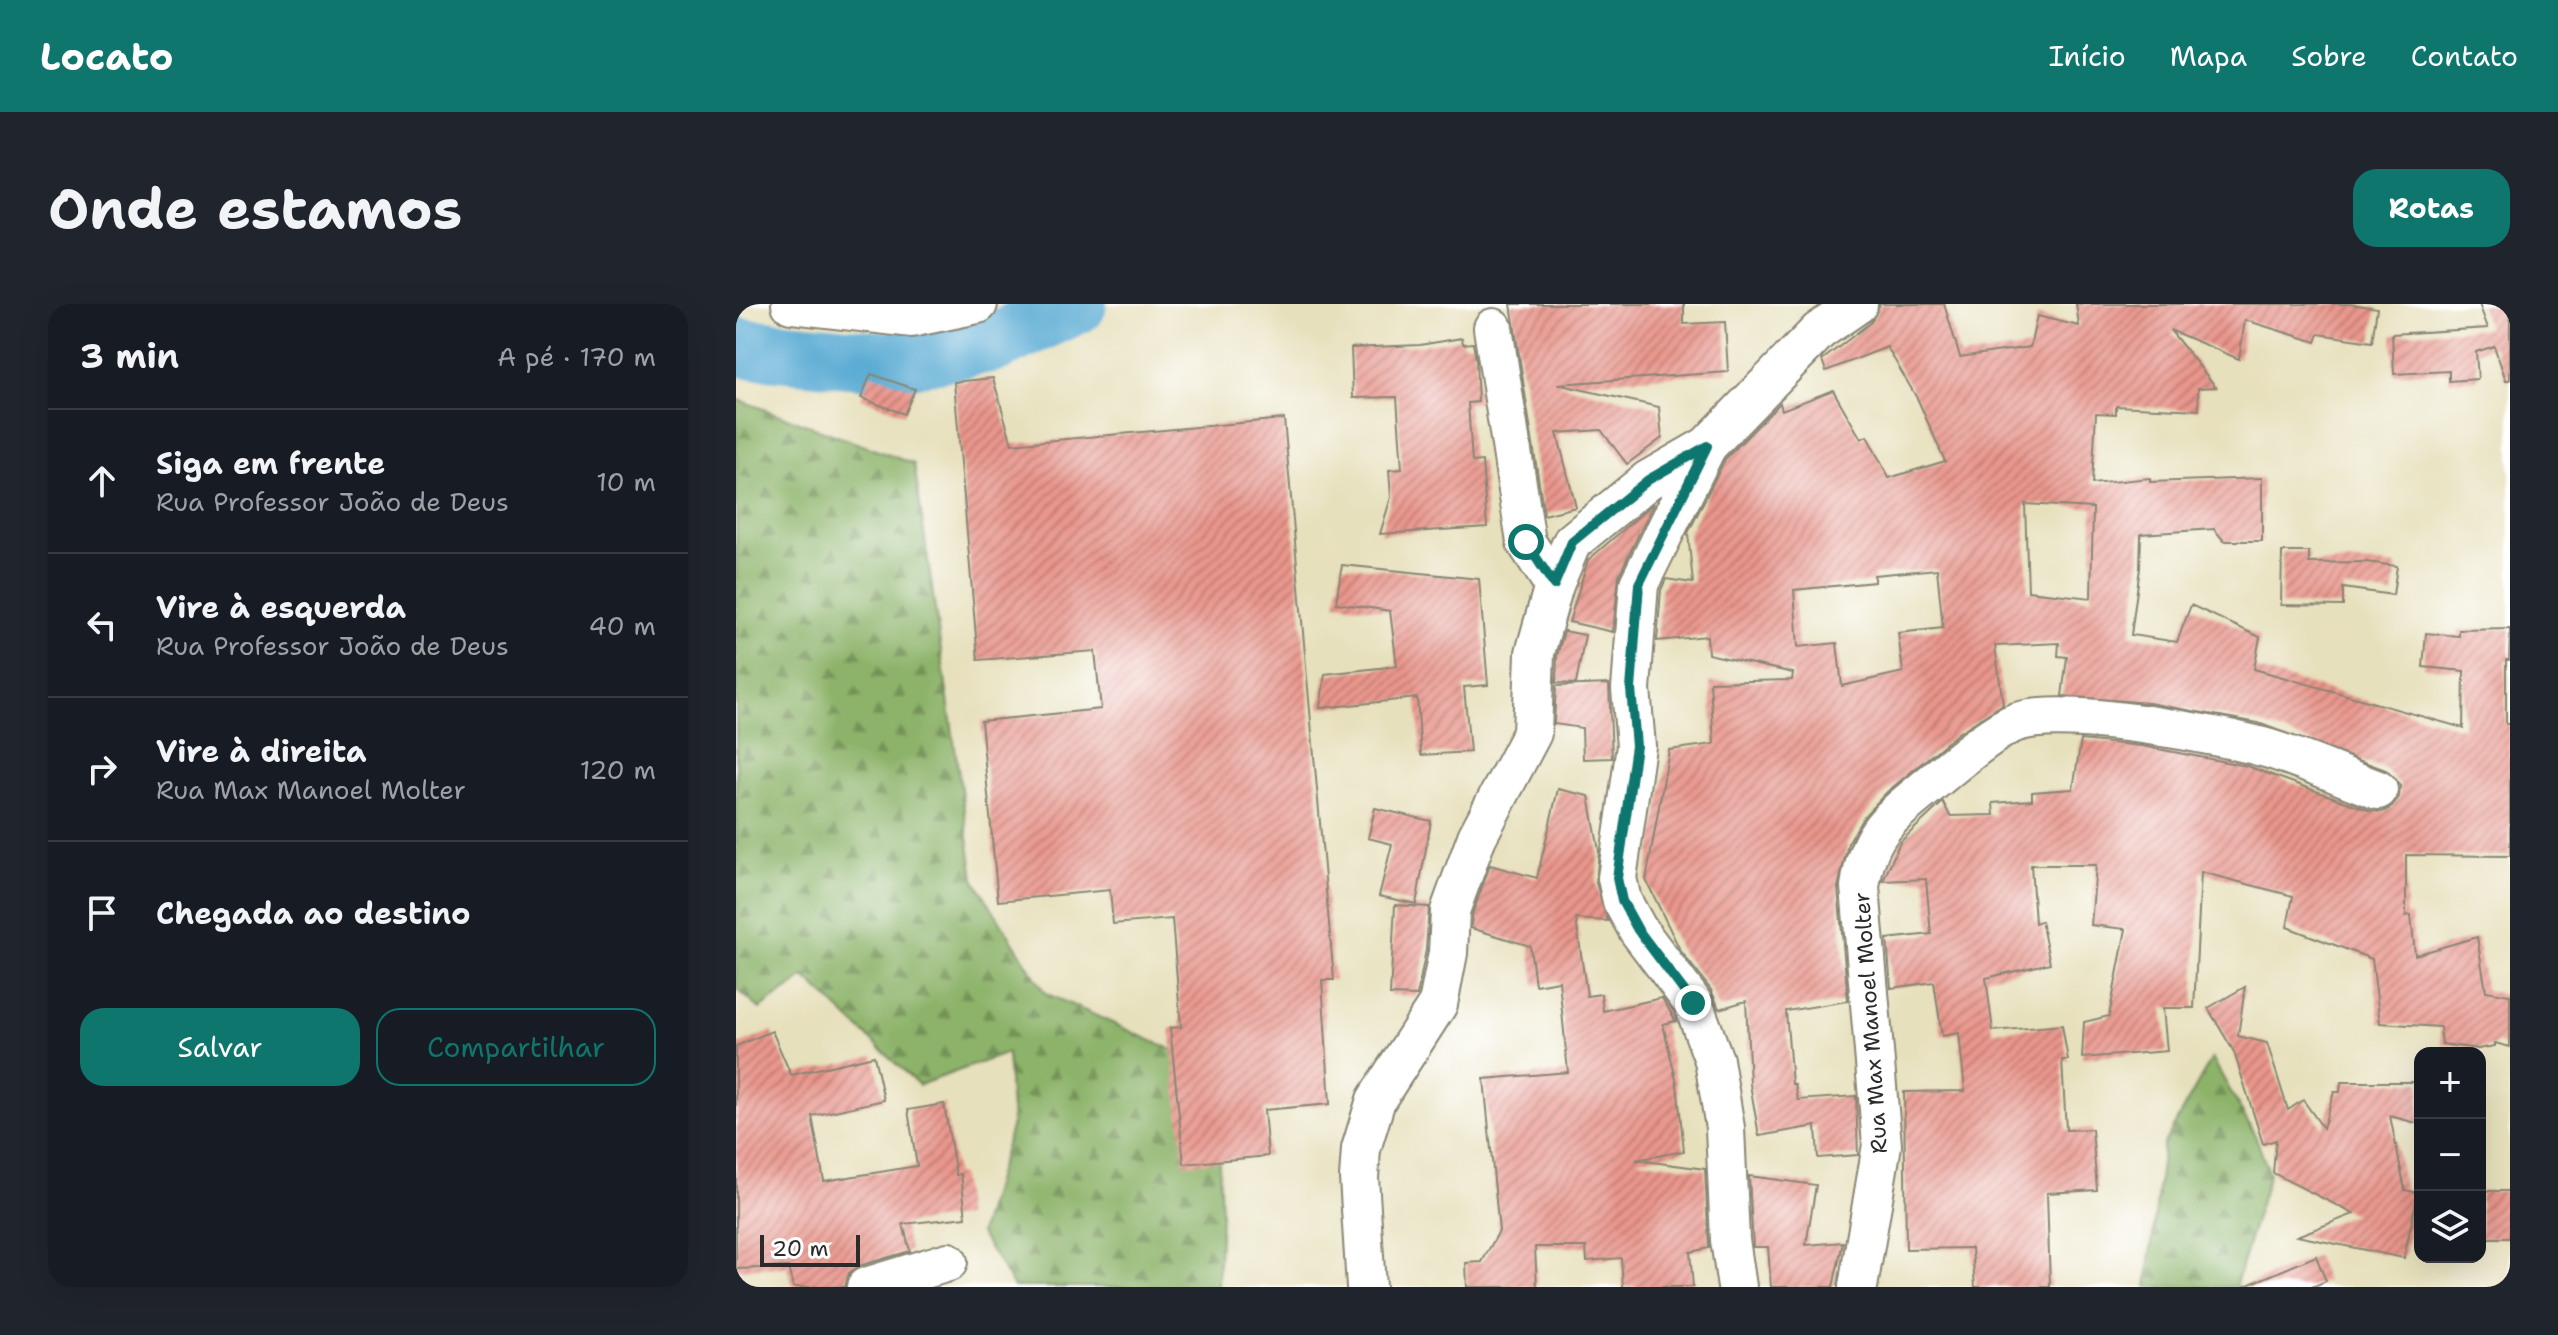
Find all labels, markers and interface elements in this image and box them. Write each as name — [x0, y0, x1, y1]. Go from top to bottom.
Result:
text: Locato — [40, 31, 173, 82]
text: Início — [2049, 37, 2126, 75]
text: Mapa — [2170, 37, 2247, 75]
text: Sobre — [2291, 37, 2367, 75]
text: Contato — [2411, 37, 2518, 75]
button: Rotas — [2353, 169, 2510, 247]
text: Onde estamos — [48, 171, 462, 246]
text: 3 min — [80, 333, 179, 379]
text: A pé · 170 m — [497, 339, 656, 374]
text: Siga em frente — [156, 443, 385, 484]
icon: ahead — [80, 459, 124, 503]
text: 10 m — [596, 464, 656, 499]
text: Rua Professor João de Deus — [156, 484, 509, 519]
route start — [1508, 524, 1544, 560]
text: Vire à esquerda — [156, 587, 406, 628]
icon: left — [80, 603, 124, 647]
text: 40 m — [589, 608, 656, 643]
text: Rua Professor João de Deus — [156, 628, 509, 663]
text: Vire à direita — [156, 731, 367, 772]
icon: right — [80, 747, 124, 791]
text: 120 m — [580, 752, 656, 787]
text: Rua Max Manoel Molter — [156, 772, 466, 807]
icon: arrive — [80, 891, 124, 935]
street label: Rua Max Manoel Molter — [1847, 891, 1894, 1155]
text: Chegada ao destino — [156, 893, 471, 934]
route end — [1675, 985, 1711, 1021]
button: Salvar — [80, 1008, 360, 1086]
button: Compartilhar — [376, 1008, 656, 1086]
map controls — [2414, 1047, 2486, 1263]
button: + — [2414, 1047, 2486, 1119]
button: − — [2414, 1119, 2486, 1191]
button: layers — [2414, 1191, 2486, 1263]
scale bar — [760, 1231, 860, 1267]
text: 20 m — [772, 1234, 829, 1263]

